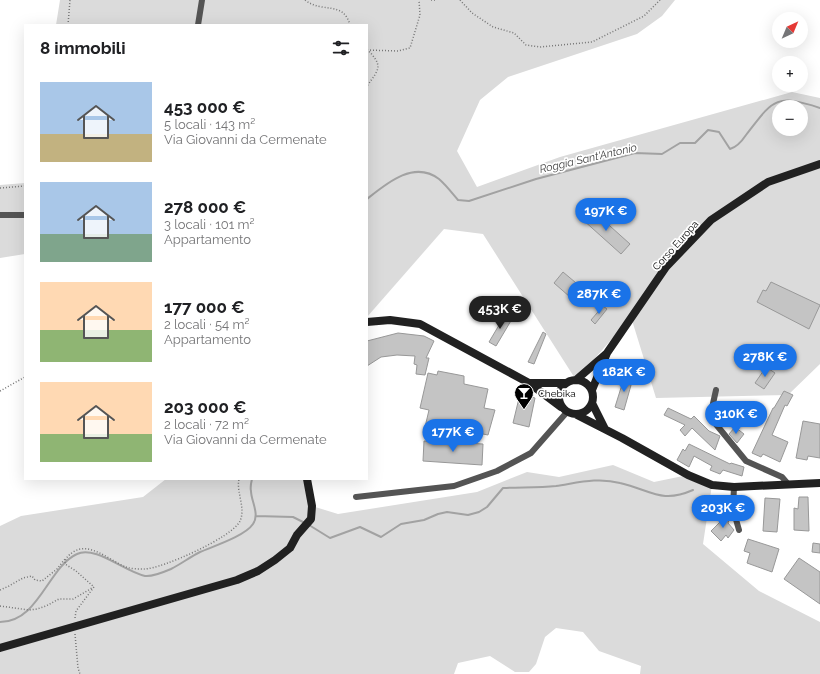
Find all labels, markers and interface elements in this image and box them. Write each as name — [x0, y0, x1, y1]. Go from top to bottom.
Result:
north arrow — [772, 12, 808, 48]
map controls — [772, 12, 808, 136]
icon: filters — [330, 37, 352, 59]
text: 8 immobili — [40, 38, 125, 58]
button: + — [772, 56, 808, 92]
text: 453 000 € — [164, 97, 246, 117]
icon: home — [72, 98, 120, 146]
button: − — [772, 100, 808, 136]
text: 5 locali · 143 m² — [164, 117, 255, 132]
text: Via Giovanni da Cermenate — [164, 132, 327, 147]
water label: Roggia Sant'Antonio — [538, 141, 638, 176]
text: 278 000 € — [164, 197, 246, 217]
icon: home — [72, 198, 120, 246]
pin: 197K € — [573, 198, 639, 232]
text: 197K € — [584, 203, 628, 218]
text: 3 locali · 101 m² — [164, 217, 255, 232]
street label: Corso Europa — [650, 218, 700, 272]
text: Appartamento — [164, 232, 251, 247]
pin: 287K € — [566, 281, 632, 315]
text: 287K € — [577, 286, 621, 301]
pin: 453K € — [467, 296, 533, 330]
text: 177 000 € — [164, 297, 245, 317]
icon: home — [72, 298, 120, 346]
text: 453K € — [478, 301, 522, 316]
text: 2 locali · 54 m² — [164, 317, 250, 332]
text: Appartamento — [164, 332, 251, 347]
pin: 278K € — [732, 344, 798, 378]
text: 278K € — [743, 349, 787, 364]
pin: 182K € — [591, 359, 657, 393]
text: 182K € — [602, 364, 646, 379]
bar icon: Chebika — [513, 382, 535, 410]
place label: Chebika — [538, 388, 576, 399]
text: 203 000 € — [164, 397, 247, 417]
icon: home — [72, 398, 120, 446]
pin: 310K € — [703, 401, 769, 435]
text: 310K € — [714, 406, 758, 421]
text: 2 locali · 72 m² — [164, 417, 249, 432]
pin: 177K € — [420, 419, 486, 453]
text: 177K € — [431, 424, 475, 439]
text: Via Giovanni da Cermenate — [164, 432, 327, 447]
pin: 203K € — [690, 495, 756, 529]
text: 203K € — [701, 500, 745, 515]

